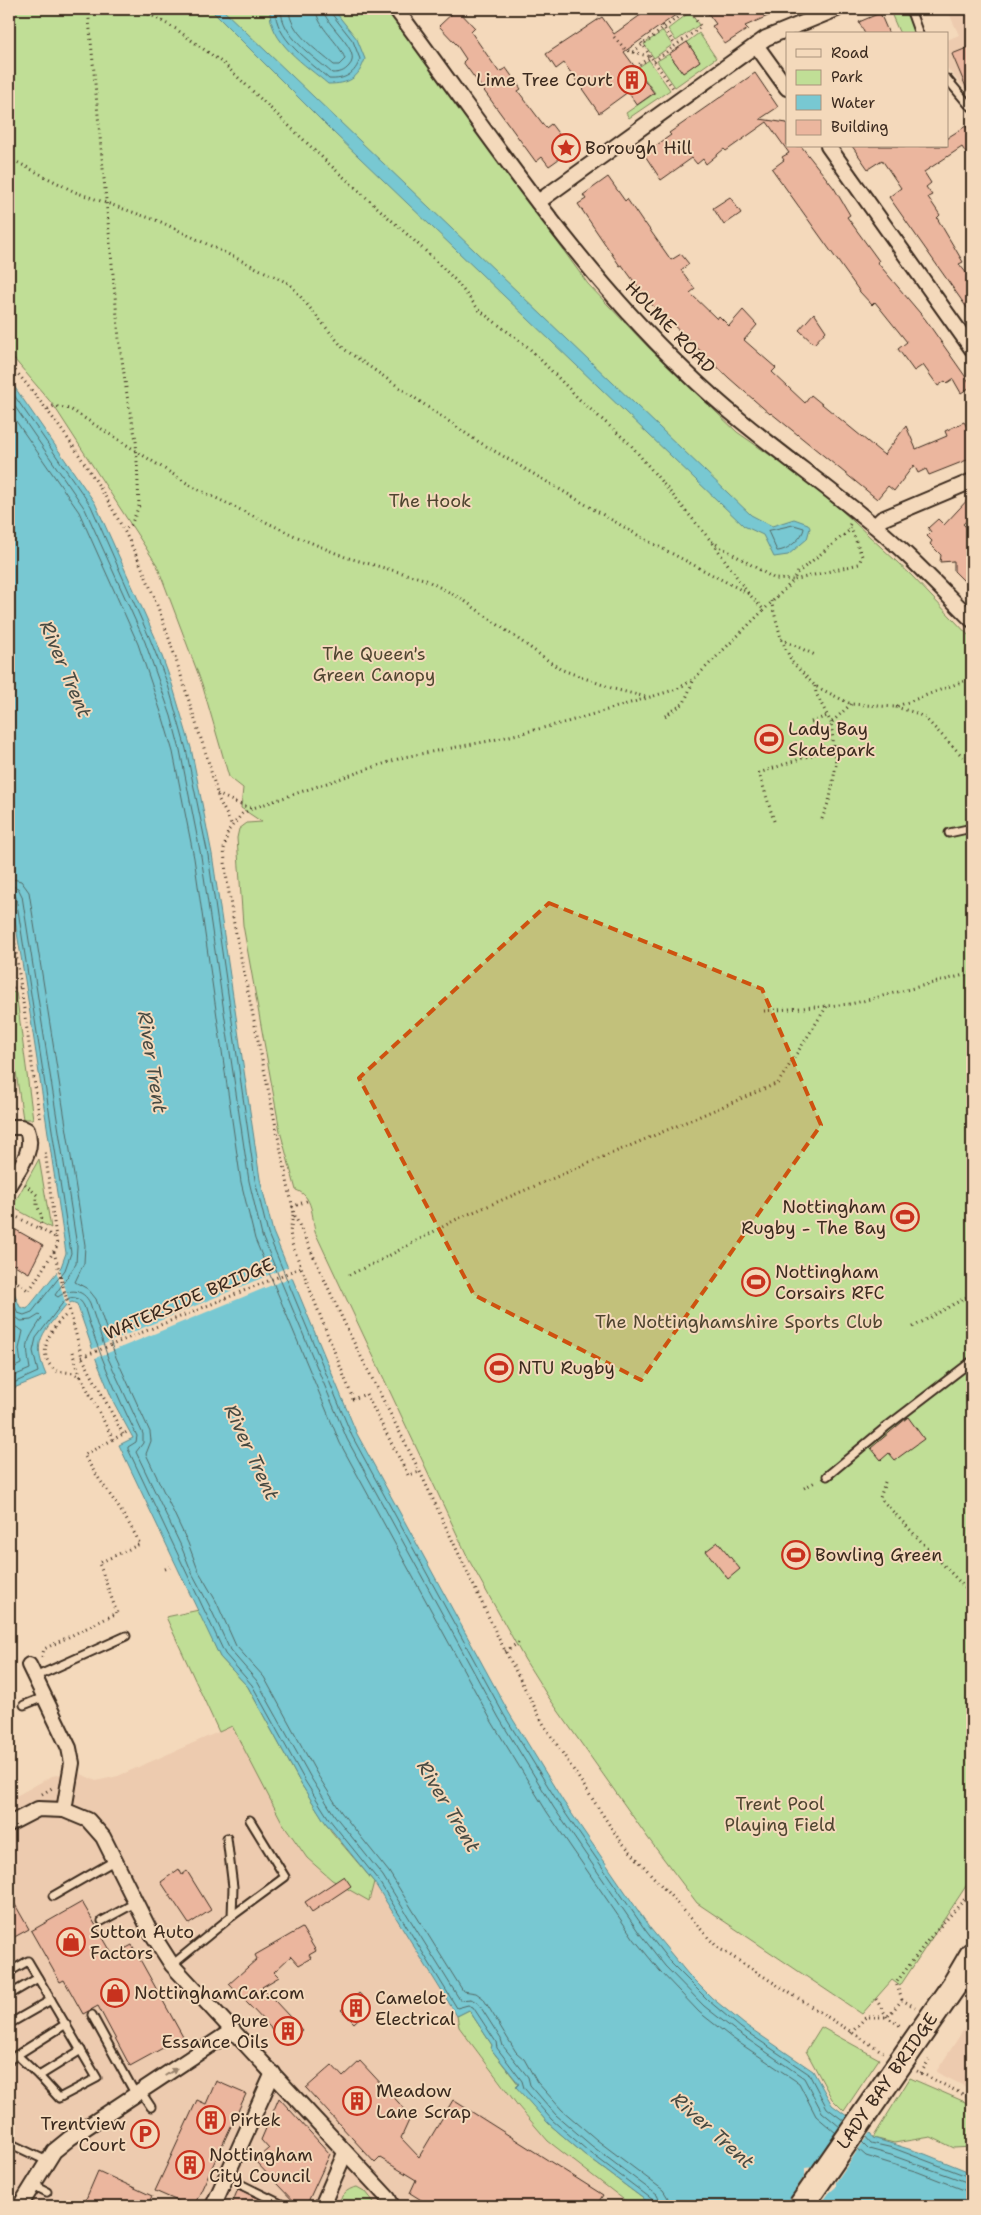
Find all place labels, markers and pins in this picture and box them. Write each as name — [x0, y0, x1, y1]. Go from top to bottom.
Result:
building icon: Lime Tree Court — [617, 65, 647, 95]
place label: Lime Tree Court — [476, 68, 613, 92]
place icon: Borough Hill — [551, 133, 581, 163]
place label: Borough Hill — [585, 136, 693, 160]
place label: Lady Bay Skatepark — [788, 717, 875, 762]
sports icon: Lady Bay Skatepark — [754, 724, 784, 754]
place label: Nottingham Rugby - The Bay — [741, 1195, 886, 1240]
sports icon: Nottingham Rugby - The Bay — [890, 1202, 920, 1232]
place label: Nottingham Corsairs RFC — [775, 1260, 885, 1305]
sports icon: Nottingham Corsairs RFC — [741, 1267, 771, 1297]
sports icon: NTU Rugby — [484, 1353, 514, 1383]
place label: NTU Rugby — [518, 1356, 615, 1380]
sports icon: Bowling Green — [781, 1540, 811, 1570]
place label: Bowling Green — [815, 1543, 942, 1567]
place label: Sutton Auto Factors — [90, 1920, 194, 1965]
shop icon: Sutton Auto Factors — [56, 1927, 86, 1957]
shop icon: NottinghamCar.com — [100, 1978, 130, 2008]
place label: NottinghamCar.com — [134, 1981, 305, 2005]
place label: Camelot Electrical — [375, 1986, 456, 2031]
building icon: Camelot Electrical — [341, 1993, 371, 2023]
place label: Pure Essance Oils — [161, 2009, 269, 2054]
building icon: Pure Essance Oils — [273, 2016, 303, 2046]
place label: Meadow Lane Scrap — [376, 2079, 471, 2124]
building icon: Meadow Lane Scrap — [342, 2086, 372, 2116]
building icon: Pirtek — [196, 2105, 226, 2135]
place label: Pirtek — [230, 2108, 281, 2132]
place label: Trentview Court — [40, 2112, 126, 2157]
parking icon: Trentview Court — [130, 2119, 160, 2149]
place label: Nottingham City Council — [209, 2143, 313, 2188]
building icon: Nottingham City Council — [175, 2150, 205, 2180]

